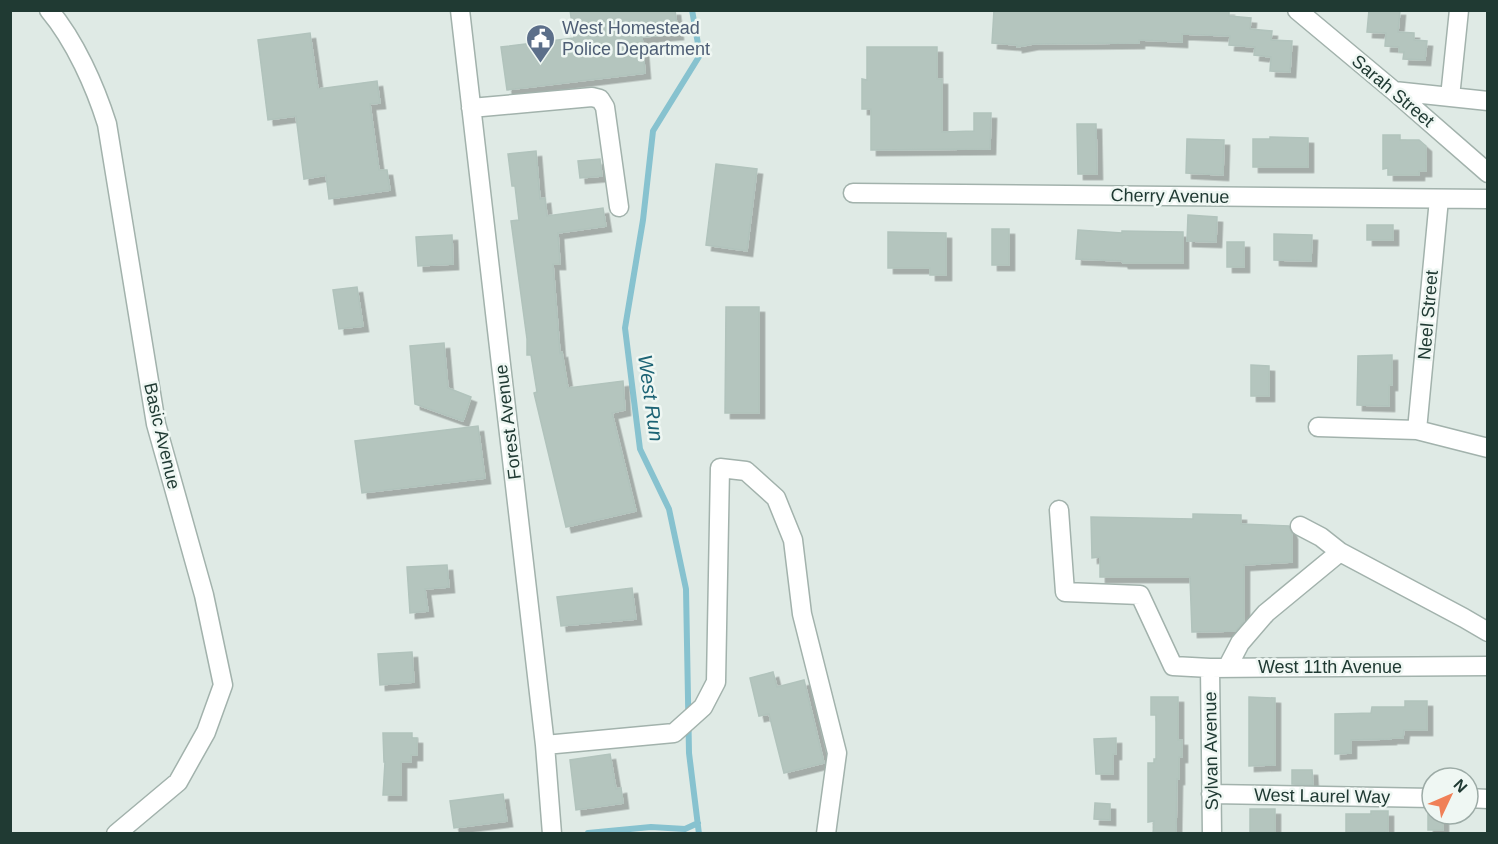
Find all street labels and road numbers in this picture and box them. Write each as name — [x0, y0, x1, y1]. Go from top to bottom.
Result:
street label: Sarah Street — [1348, 51, 1438, 131]
street label: Cherry Avenue — [1110, 185, 1230, 207]
street label: Neel Street — [1414, 269, 1442, 361]
street label: Forest Avenue — [491, 363, 525, 481]
street label: Basic Avenue — [140, 381, 184, 491]
street label: West 11th Avenue — [1258, 657, 1402, 677]
street label: Sylvan Avenue — [1200, 691, 1222, 811]
street label: West Laurel Way — [1254, 785, 1390, 807]

